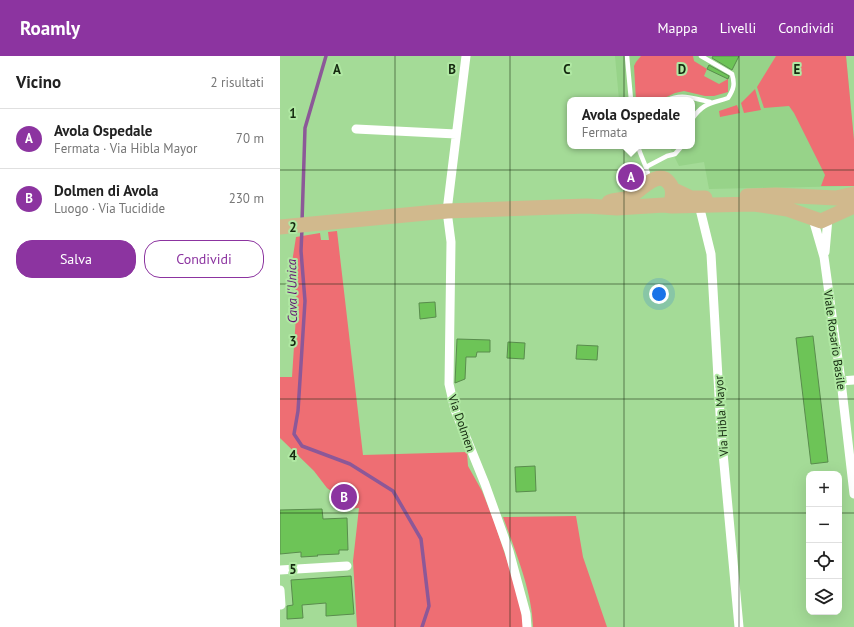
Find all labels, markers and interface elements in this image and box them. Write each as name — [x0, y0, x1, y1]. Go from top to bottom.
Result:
text: Roamly — [20, 16, 80, 40]
text: Mappa — [658, 19, 698, 37]
text: Livelli — [720, 19, 756, 37]
text: Condividi — [778, 19, 834, 37]
text: A — [333, 61, 341, 78]
text: B — [448, 61, 456, 78]
text: C — [563, 61, 571, 78]
text: D — [678, 61, 686, 78]
text: E — [794, 61, 801, 78]
text: Vicino — [16, 71, 61, 93]
text: 2 risultati — [211, 74, 264, 91]
popup — [567, 97, 695, 149]
text: 1 — [289, 105, 297, 122]
text: Avola Ospedale — [582, 105, 680, 124]
text: Avola Ospedale — [54, 121, 152, 140]
text: Fermata — [582, 124, 627, 141]
text: A — [25, 130, 33, 147]
text: 70 m — [236, 130, 264, 147]
text: Fermata · Via Hibla Mayor — [54, 140, 197, 157]
pin: A — [618, 162, 644, 192]
text: Dolmen di Avola — [54, 181, 158, 200]
text: B — [25, 190, 33, 207]
text: 230 m — [229, 190, 264, 207]
text: Luogo · Via Tucidide — [54, 200, 165, 217]
text: 2 — [289, 219, 297, 236]
button: Salva — [16, 240, 136, 278]
button: Condividi — [144, 240, 264, 278]
water label: Cava l'Unica — [283, 258, 301, 323]
your location — [649, 284, 669, 304]
street label: Viale Rosario Basile — [820, 288, 849, 391]
text: 3 — [289, 333, 297, 350]
street label: Via Hibla Mayor — [711, 375, 731, 458]
street label: Via Dolmen — [445, 392, 479, 454]
text: 4 — [289, 447, 297, 464]
map controls — [806, 471, 842, 615]
button: + — [806, 471, 842, 507]
pin: B — [331, 482, 357, 512]
button: − — [806, 507, 842, 543]
button: locate — [806, 543, 842, 579]
text: 5 — [289, 561, 297, 578]
button: layers — [806, 579, 842, 615]

